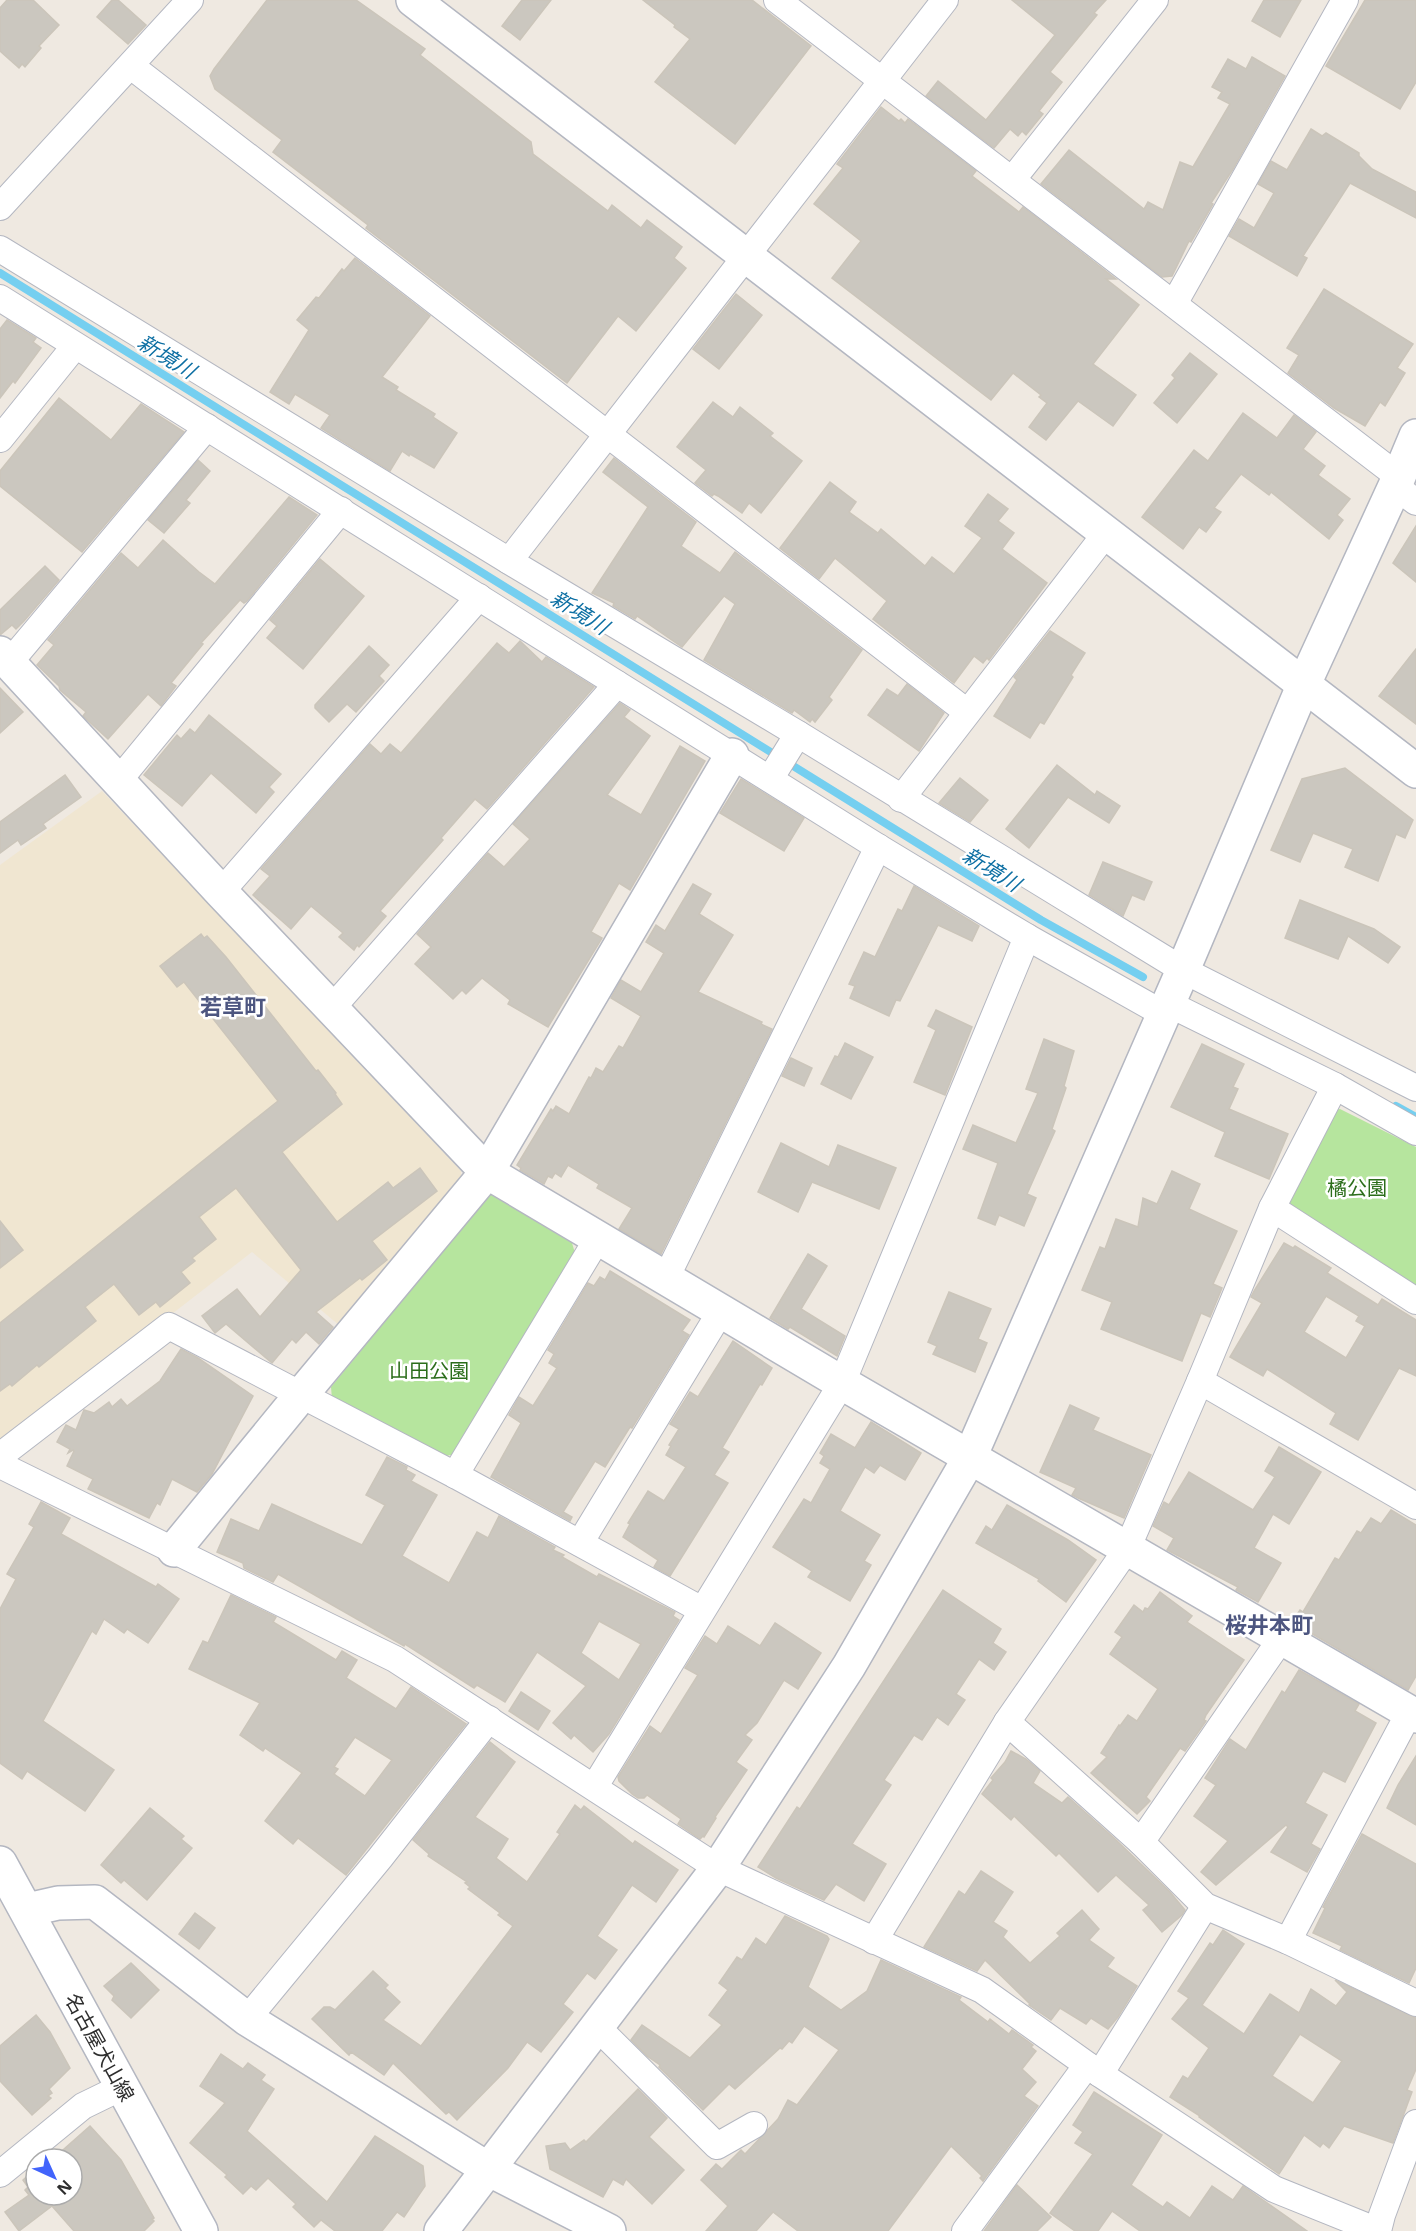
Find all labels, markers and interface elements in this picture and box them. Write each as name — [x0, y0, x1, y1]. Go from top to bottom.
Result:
water label: 新境川 — [133, 327, 203, 386]
water label: 新境川 — [546, 583, 616, 642]
water label: 新境川 — [958, 840, 1028, 899]
district label: 若草町 — [200, 991, 266, 1021]
park label: 橘公園 — [1327, 1174, 1387, 1201]
park label: 山田公園 — [389, 1357, 469, 1384]
district label: 桜井本町 — [1225, 1609, 1313, 1639]
street label: 名古屋犬山線 — [59, 1988, 141, 2106]
north arrow — [24, 2147, 84, 2207]
text: N — [52, 2175, 77, 2200]

